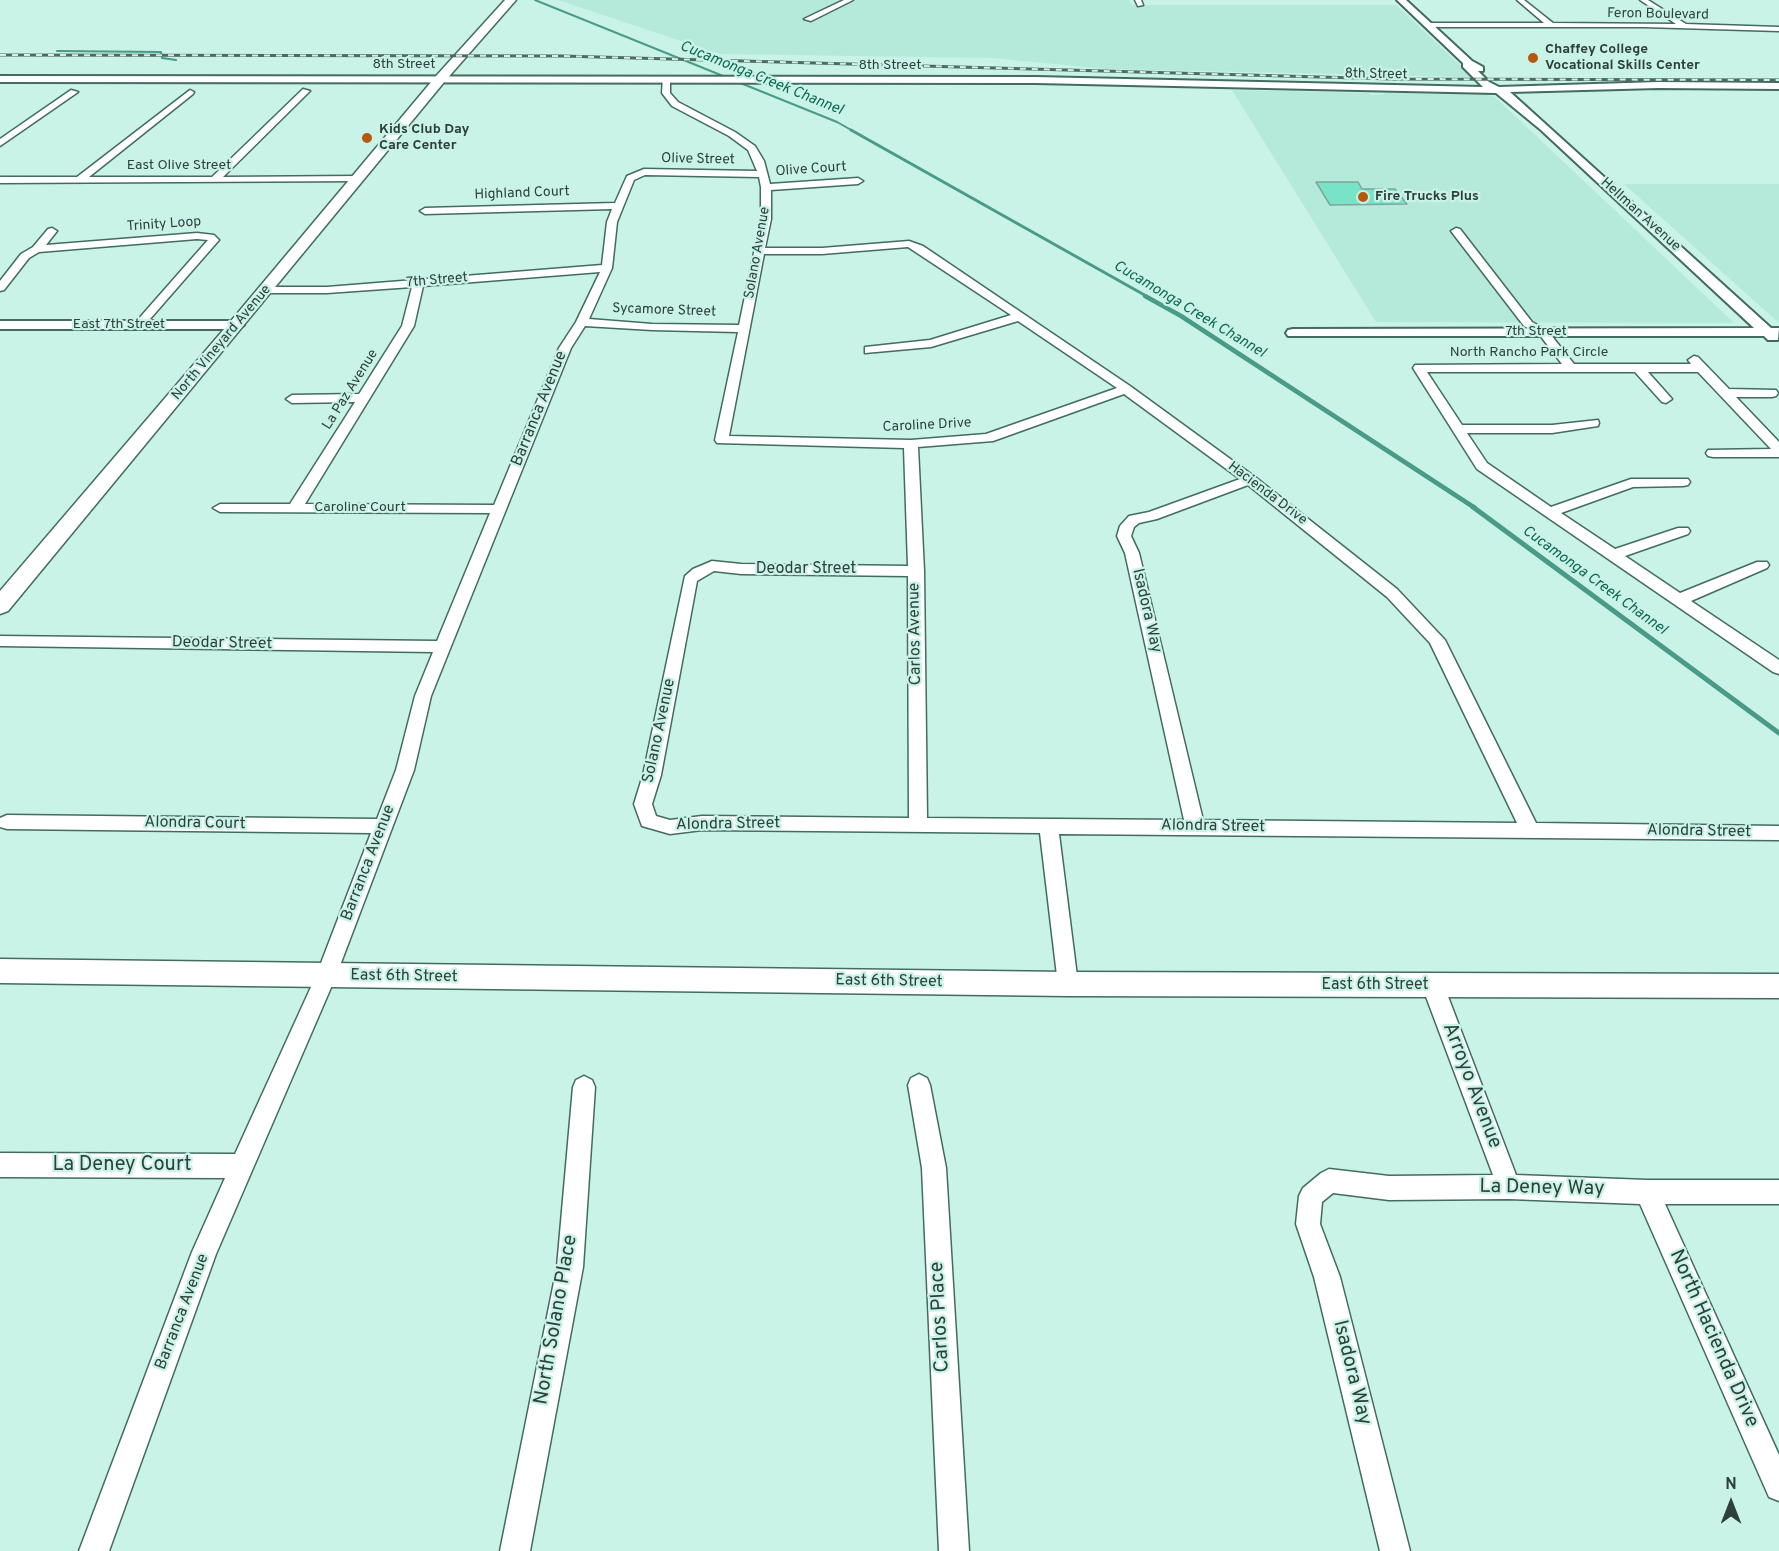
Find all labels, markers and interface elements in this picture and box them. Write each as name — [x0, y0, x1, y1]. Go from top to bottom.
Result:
street label: Feron Boulevard — [1607, 6, 1709, 24]
water label: Cucamonga Creek Channel — [677, 38, 845, 120]
place label: Chaffey College Vocational Skills Center — [1545, 42, 1700, 74]
marker: Chaffey College Vocational Skills Center — [1526, 51, 1540, 65]
street label: 8th Street — [372, 57, 436, 73]
street label: 8th Street — [858, 58, 922, 74]
street label: 8th Street — [1344, 66, 1408, 84]
place label: Kids Club Day Care Center — [379, 122, 470, 154]
marker: Kids Club Day Care Center — [360, 131, 374, 145]
street label: Olive Street — [661, 151, 735, 169]
street label: East Olive Street — [127, 158, 231, 174]
street label: Olive Court — [775, 159, 847, 181]
street label: Hellman Avenue — [1596, 175, 1684, 255]
street label: Highland Court — [474, 184, 570, 204]
place label: Fire Trucks Plus — [1375, 189, 1479, 205]
marker: Fire Trucks Plus — [1356, 190, 1370, 204]
street label: Solano Avenue — [742, 206, 774, 300]
street label: Trinity Loop — [126, 214, 202, 236]
water label: Cucamonga Creek Channel — [1110, 257, 1268, 363]
street label: 7th Street — [406, 270, 468, 292]
street label: North Vineyard Avenue — [169, 282, 275, 404]
street label: Sycamore Street — [612, 301, 716, 321]
street label: East 7th Street — [73, 317, 165, 333]
street label: 7th Street — [1505, 324, 1567, 340]
street label: North Rancho Park Circle — [1450, 345, 1608, 361]
street label: La Paz Avenue — [320, 347, 382, 433]
street label: Barranca Avenue — [508, 349, 572, 469]
street label: Caroline Drive — [882, 415, 972, 437]
street label: Hacienda Drive — [1224, 459, 1310, 529]
street label: Caroline Court — [314, 500, 406, 516]
water label: Cucamonga Creek Channel — [1518, 522, 1670, 640]
street label: Deodar Street — [756, 560, 856, 580]
street label: Isadora Way — [1127, 567, 1165, 655]
street label: Carlos Avenue — [906, 582, 926, 686]
street label: Deodar Street — [172, 634, 272, 654]
street label: Solano Avenue — [640, 677, 680, 785]
street label: Barranca Avenue — [338, 802, 400, 924]
street label: Alondra Court — [144, 814, 246, 834]
street label: Alondra Street — [676, 814, 780, 836]
street label: Alondra Street — [1161, 816, 1265, 838]
street label: Alondra Street — [1647, 821, 1751, 843]
street label: East 6th Street — [350, 966, 458, 988]
street label: East 6th Street — [835, 971, 943, 993]
street label: East 6th Street — [1321, 976, 1429, 996]
street label: Arroyo Avenue — [1436, 1020, 1506, 1152]
street label: La Deney Court — [52, 1154, 192, 1178]
street label: La Deney Way — [1479, 1176, 1605, 1202]
street label: North Solano Place — [530, 1233, 584, 1407]
street label: North Hacienda Drive — [1663, 1246, 1763, 1432]
street label: Barranca Avenue — [152, 1251, 214, 1373]
street label: Carlos Place — [926, 1261, 956, 1373]
street label: Isadora Way — [1326, 1318, 1376, 1428]
north arrow — [1701, 1473, 1761, 1533]
text: N — [1725, 1475, 1737, 1495]

